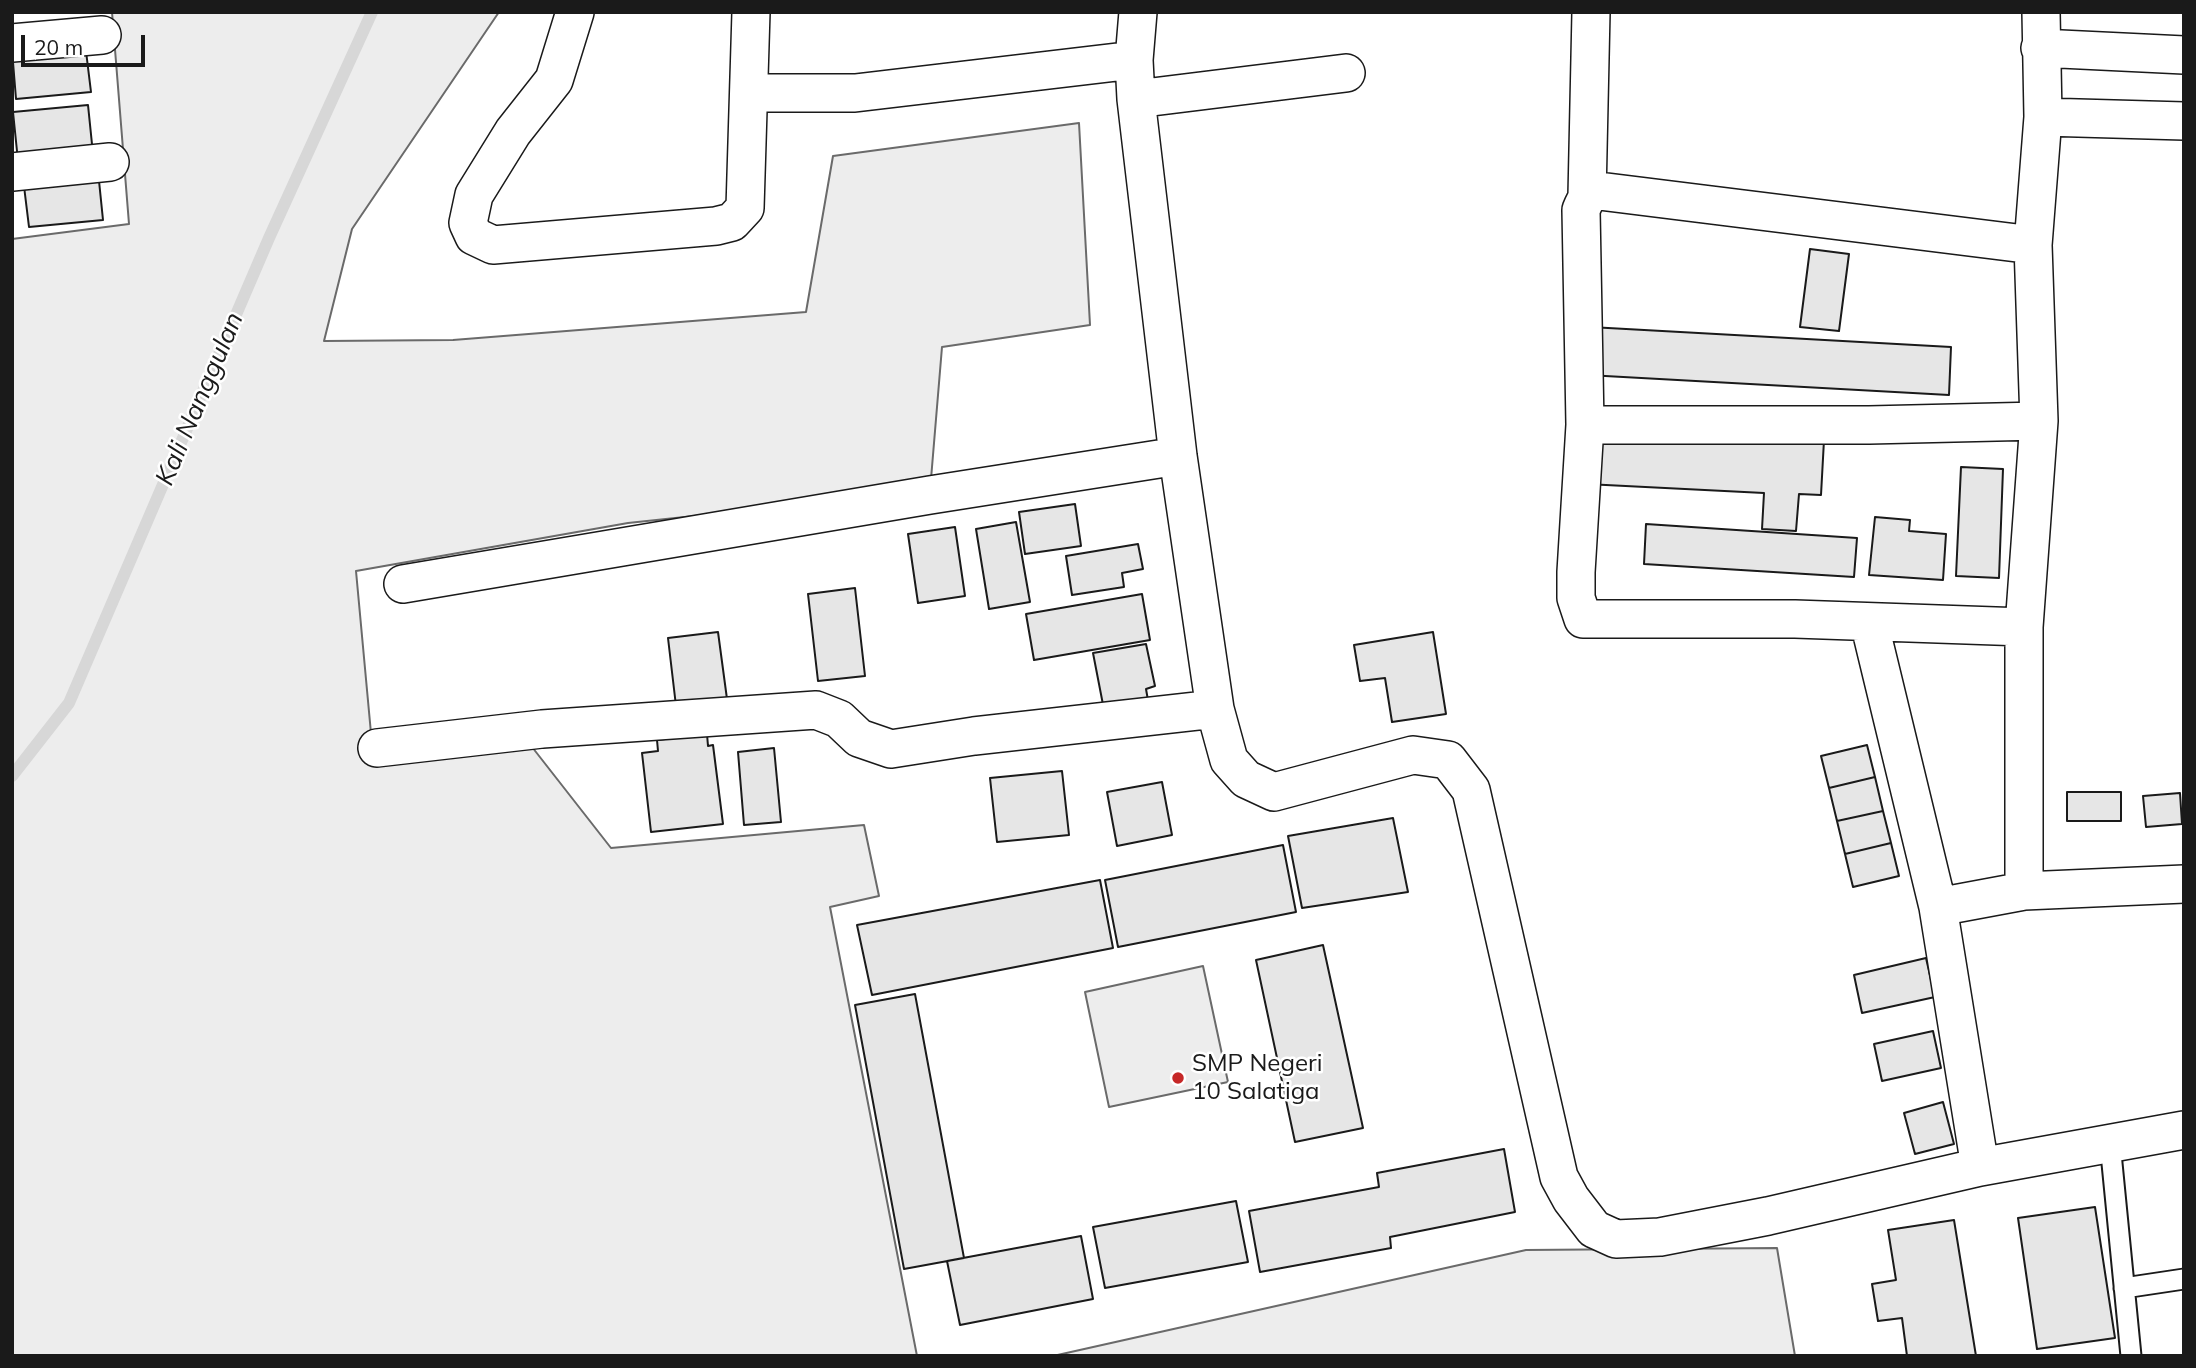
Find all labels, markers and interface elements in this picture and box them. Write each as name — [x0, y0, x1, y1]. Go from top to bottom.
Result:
scale bar — [24, 21, 149, 65]
text: 20 m — [34, 34, 83, 60]
water label: Kali Nanggulan — [150, 308, 250, 490]
place label: SMP Negeri 10 Salatiga — [1192, 1050, 1322, 1106]
marker: SMP Negeri 10 Salatiga — [1170, 1070, 1186, 1086]

